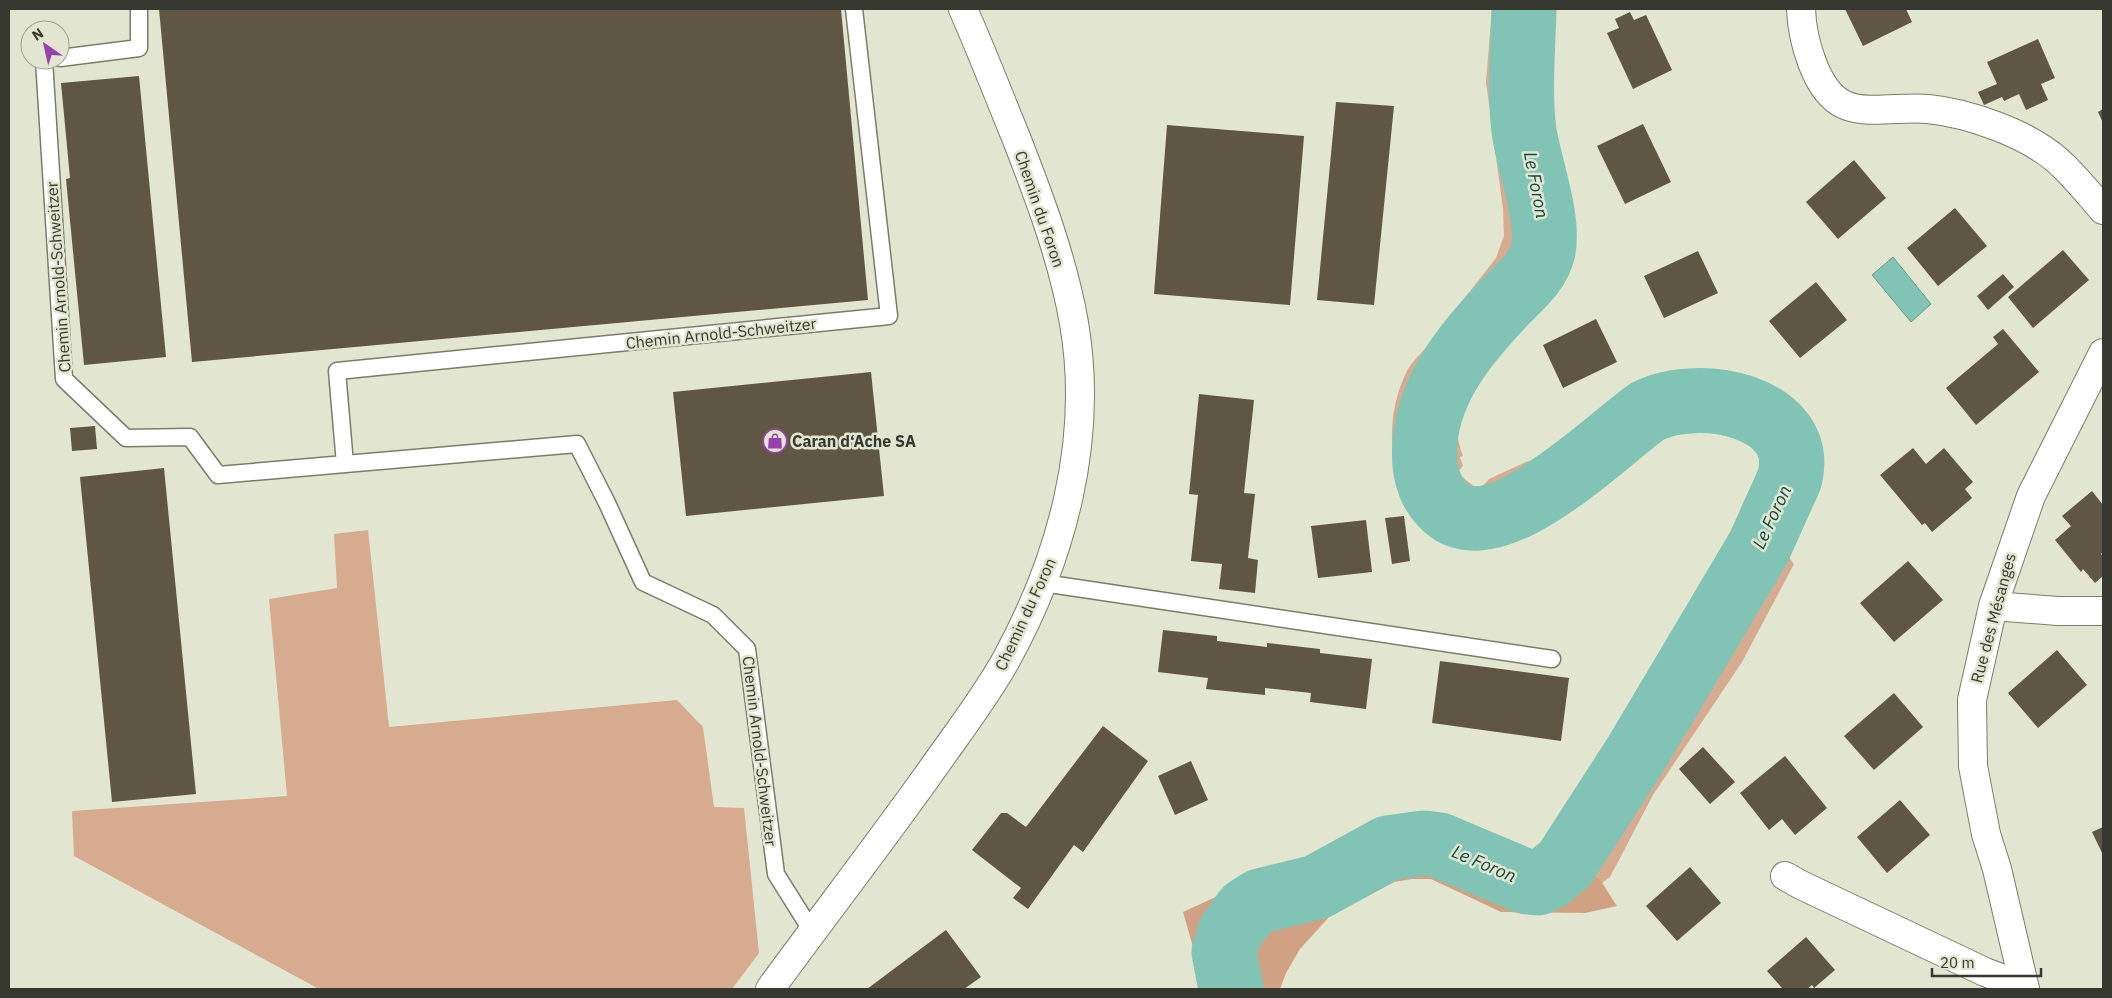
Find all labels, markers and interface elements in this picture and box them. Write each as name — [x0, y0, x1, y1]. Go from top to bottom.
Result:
north arrow — [20, 20, 70, 70]
text: N — [28, 24, 47, 45]
street label: Chemin du Foron — [1011, 148, 1069, 270]
water label: Le Foron — [1519, 150, 1554, 220]
street label: Chemin Arnold-Schweitzer — [41, 181, 75, 373]
street label: Chemin Arnold-Schweitzer — [625, 313, 817, 353]
shop icon: Caran d‘Ache SA — [762, 428, 788, 454]
place label: Caran d‘Ache SA — [792, 431, 916, 451]
water label: Le Foron — [1747, 481, 1796, 552]
street label: Rue des Mésanges — [1966, 551, 2020, 685]
street label: Chemin du Foron — [990, 554, 1060, 674]
street label: Chemin Arnold-Schweitzer — [738, 655, 782, 847]
water label: Le Foron — [1449, 840, 1520, 887]
scale bar — [1932, 946, 2041, 978]
text: 20 m — [1940, 953, 1975, 972]

